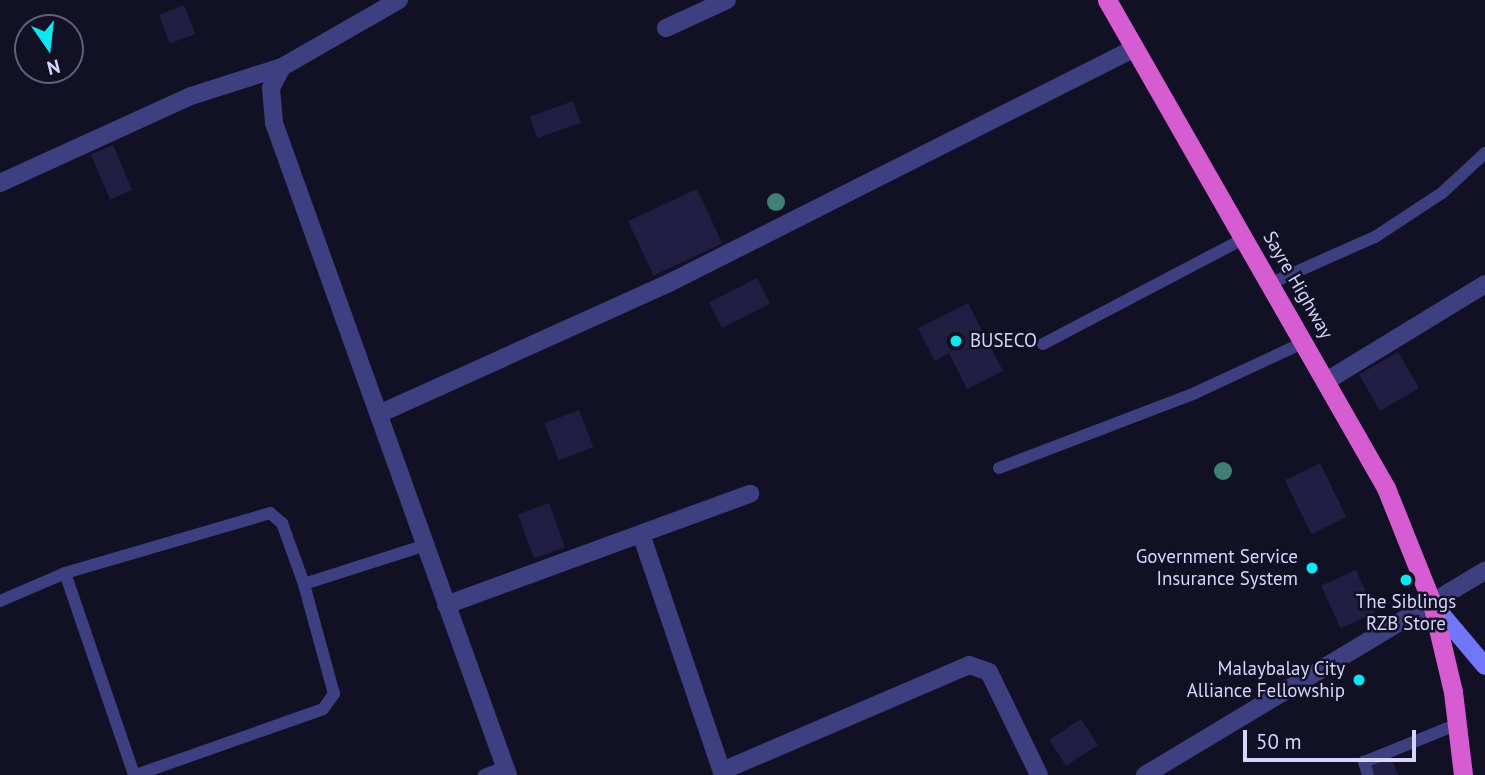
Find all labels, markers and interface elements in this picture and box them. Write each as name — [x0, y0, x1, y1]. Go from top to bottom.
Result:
north arrow — [14, 14, 84, 84]
text: N — [45, 54, 63, 81]
street label: Sayre Highway — [1258, 227, 1338, 343]
place label: BUSECO — [970, 330, 1037, 352]
marker: BUSECO — [948, 333, 964, 349]
place label: Government Service Insurance System — [1136, 546, 1298, 590]
marker: Government Service Insurance System — [1304, 560, 1320, 576]
marker: The Siblings RZB Store — [1398, 572, 1414, 588]
place label: The Siblings RZB Store — [1356, 591, 1456, 635]
place label: Malaybalay City Alliance Fellowship — [1187, 658, 1345, 702]
marker: Malaybalay City Alliance Fellowship — [1351, 672, 1367, 688]
scale bar — [1247, 716, 1420, 760]
text: 50 m — [1256, 728, 1302, 755]

